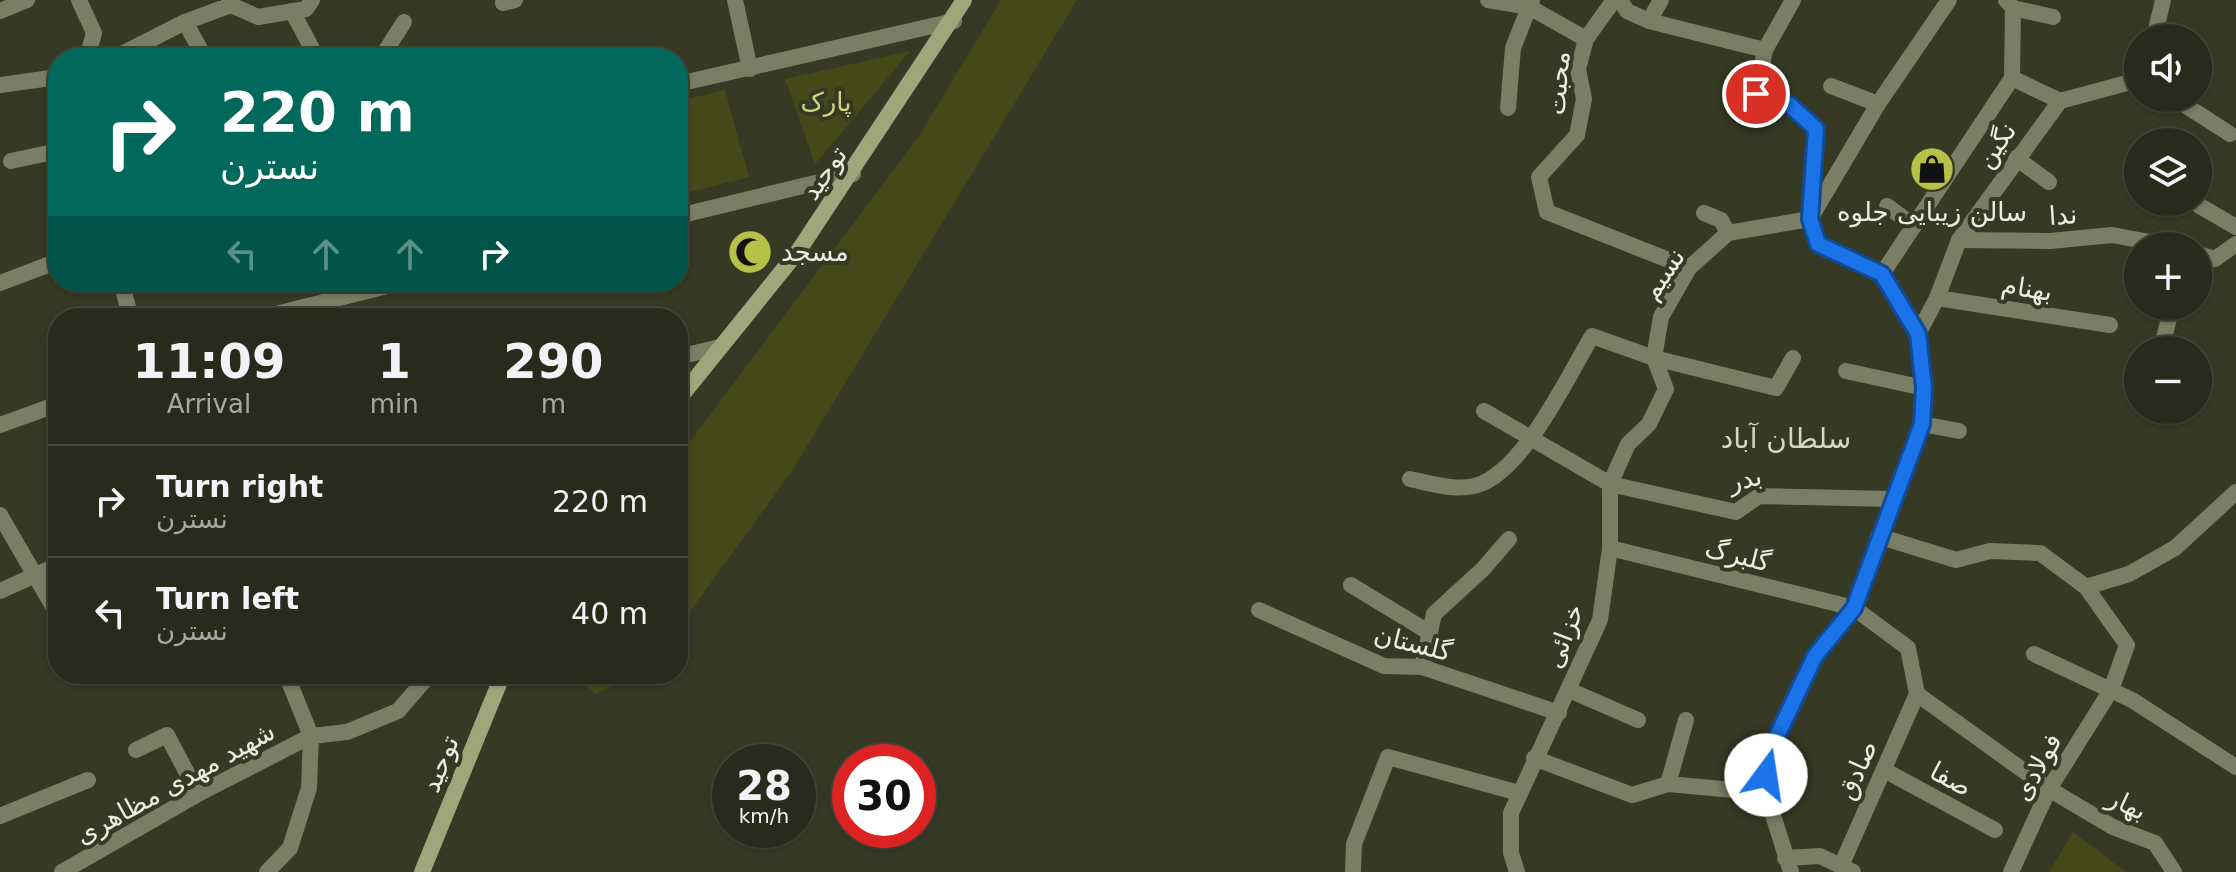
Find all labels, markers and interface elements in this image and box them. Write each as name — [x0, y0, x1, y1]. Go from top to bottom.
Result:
map controls — [2124, 24, 2212, 424]
button: sound — [2124, 24, 2212, 112]
street label: محبت — [1540, 50, 1576, 116]
pin — [1722, 60, 1790, 128]
icon: arrive — [1734, 72, 1778, 116]
text: 220 m — [220, 79, 415, 144]
icon: right — [88, 80, 192, 184]
park label: پارک — [801, 87, 851, 117]
street label: نگین — [1970, 116, 2023, 174]
button: layers — [2124, 128, 2212, 216]
street label: توحید — [795, 141, 854, 206]
shop icon: سالن زیبایی جلوه — [1908, 145, 1956, 193]
text: نسترن — [220, 146, 319, 187]
place label: سالن زیبایی جلوه — [1837, 197, 2027, 228]
street label: ندا — [2048, 199, 2078, 231]
mosque icon: مسجد — [726, 228, 774, 276]
icon: left — [220, 232, 264, 276]
icon: ahead — [304, 232, 348, 276]
icon: ahead — [388, 232, 432, 276]
icon: right — [472, 232, 516, 276]
button: + — [2124, 232, 2212, 320]
place label: مسجد — [781, 237, 849, 267]
street label: نسیم — [1635, 243, 1692, 306]
street label: بهنام — [1999, 269, 2055, 308]
text: 11:09 — [132, 333, 285, 389]
text: 1 — [378, 333, 411, 389]
text: 290 — [503, 333, 603, 389]
button: − — [2124, 336, 2212, 424]
text: Arrival — [167, 389, 251, 419]
text: min — [370, 389, 419, 419]
text: m — [541, 389, 566, 419]
district label: سلطان آباد — [1721, 422, 1851, 455]
street label: بدر — [1723, 461, 1765, 498]
text: Turn right — [156, 469, 323, 504]
icon: right — [88, 479, 132, 523]
text: 220 m — [552, 484, 648, 519]
text: نسترن — [156, 504, 228, 534]
street label: گلبرگ — [1702, 532, 1774, 579]
text: Turn left — [156, 581, 299, 616]
icon: left — [88, 591, 132, 635]
text: 40 m — [571, 596, 648, 631]
street label: خزائی — [1538, 600, 1591, 673]
text: نسترن — [156, 616, 228, 646]
street label: گلستان — [1371, 619, 1456, 667]
street label: شهید مهدی مظاهری — [70, 716, 280, 851]
street label: فولادی — [2006, 728, 2069, 807]
street label: توحید — [415, 731, 466, 797]
position arrow — [1724, 733, 1808, 817]
street label: صادق — [1831, 736, 1883, 804]
speed limit sign: 30 — [832, 744, 936, 848]
street label: صفا — [1925, 756, 1977, 802]
text: 28 — [736, 763, 792, 809]
street label: بهار — [2100, 781, 2151, 827]
text: km/h — [739, 804, 789, 828]

